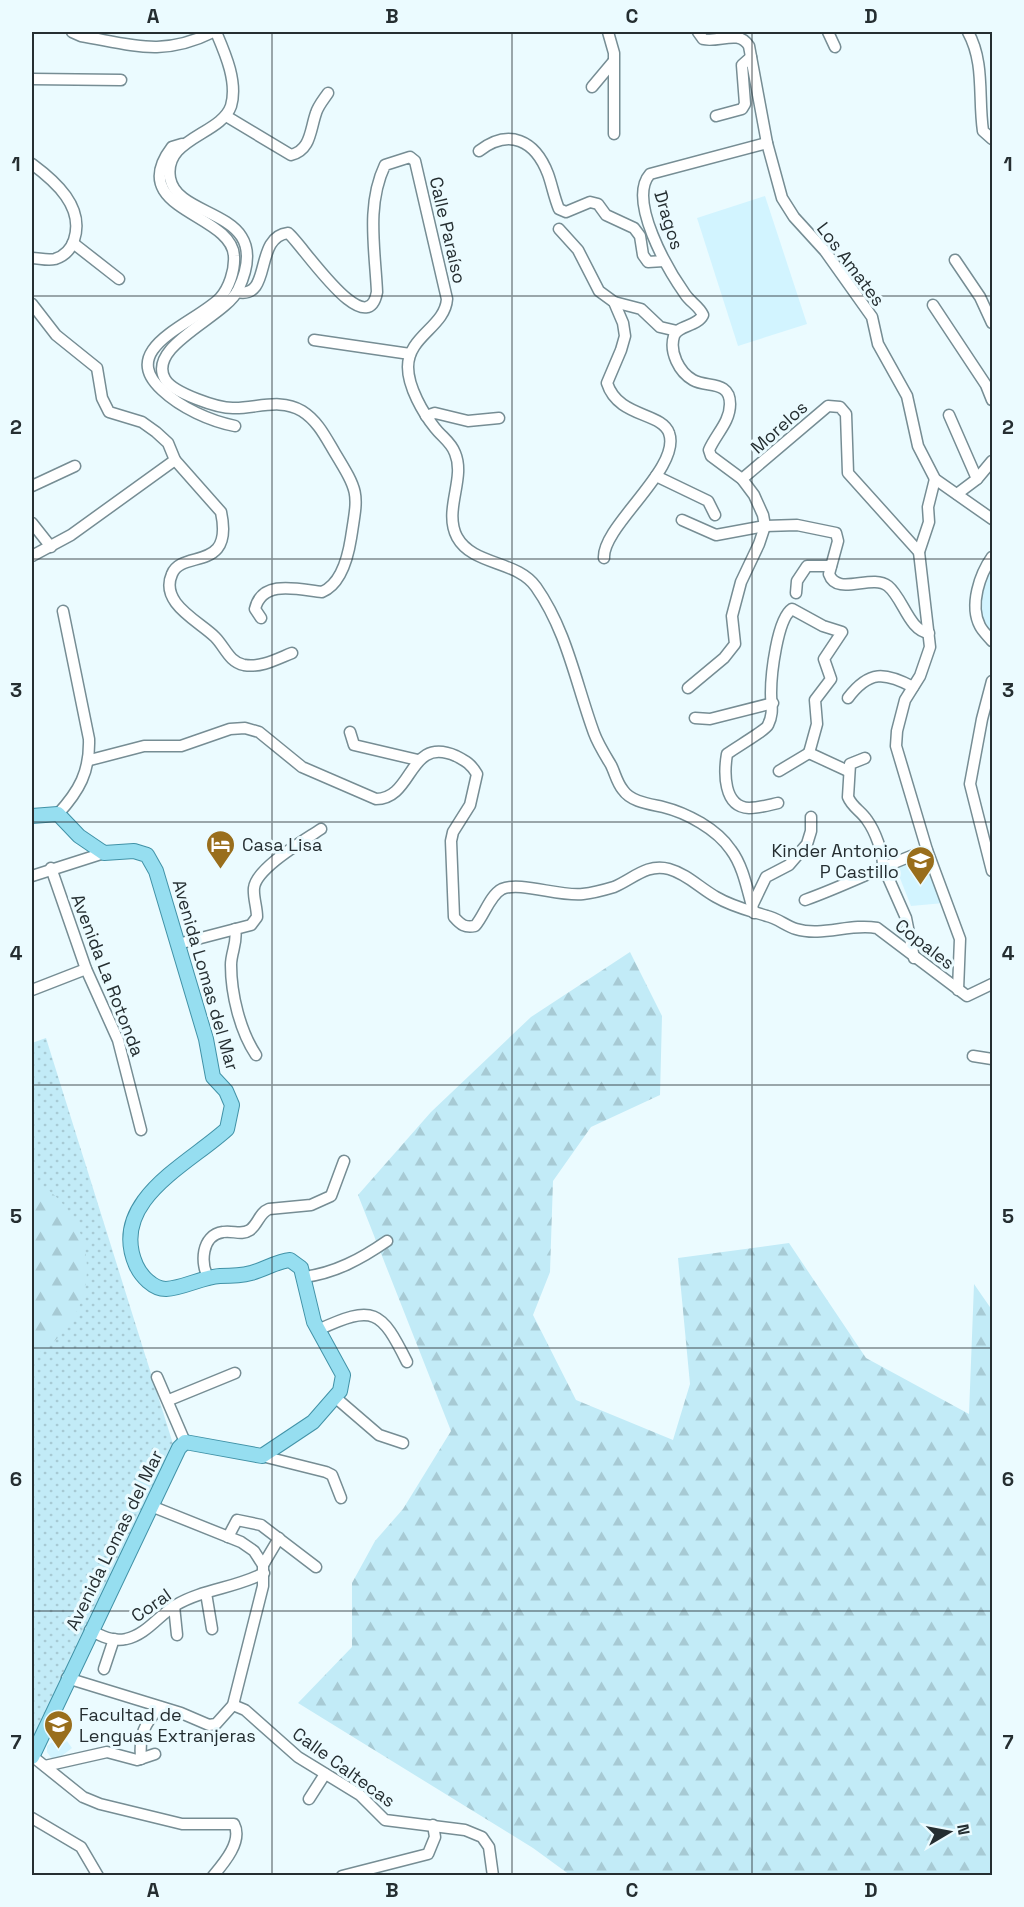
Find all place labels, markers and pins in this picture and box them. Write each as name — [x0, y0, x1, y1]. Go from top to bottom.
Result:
hotel icon: Casa Lisa — [205, 828, 237, 870]
place label: Casa Lisa — [242, 833, 322, 856]
place label: Kinder Antonio P Castillo — [771, 839, 899, 883]
school or university icon: Kinder Antonio P Castillo — [904, 844, 936, 886]
place label: Facultad de Lenguas Extranjeras — [79, 1703, 256, 1747]
school or university icon: Facultad de Lenguas Extranjeras — [42, 1708, 74, 1750]

